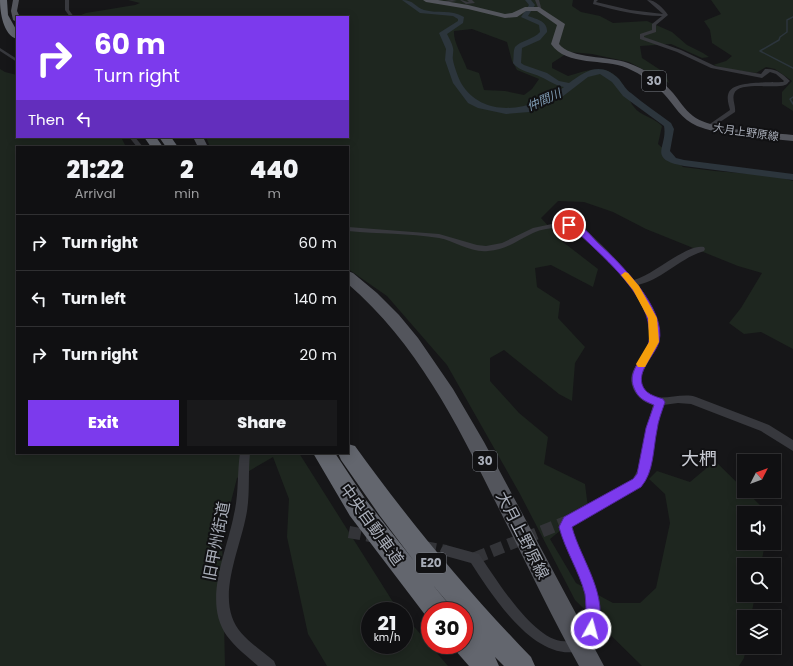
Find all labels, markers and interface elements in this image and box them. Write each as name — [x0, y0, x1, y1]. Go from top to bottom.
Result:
text: 60 m — [94, 25, 166, 64]
icon: right — [28, 32, 80, 84]
text: Turn right — [94, 63, 180, 88]
road number: 30 — [642, 71, 666, 91]
water label: 仲間川 — [524, 84, 566, 115]
icon: left — [73, 108, 95, 130]
text: Then — [28, 109, 65, 130]
street label: 大月上野原線 — [712, 119, 780, 145]
text: 21:22 — [66, 153, 124, 186]
text: 2 — [180, 153, 194, 186]
text: 440 — [250, 153, 299, 186]
text: Arrival — [75, 184, 116, 203]
text: min — [174, 184, 199, 203]
text: m — [267, 184, 281, 203]
pin — [552, 208, 586, 242]
icon: arrive — [558, 214, 580, 236]
icon: right — [28, 232, 50, 254]
text: Turn right — [62, 232, 138, 253]
text: 60 m — [299, 232, 337, 253]
icon: left — [28, 288, 50, 310]
text: Turn left — [62, 288, 126, 309]
text: 140 m — [294, 288, 337, 309]
icon: right — [28, 344, 50, 366]
text: Turn right — [62, 344, 138, 365]
text: 20 m — [299, 344, 337, 365]
button: Exit — [28, 400, 179, 446]
button: Share — [187, 400, 337, 446]
district label: 大椚 — [681, 446, 717, 471]
road number: 30 — [473, 451, 497, 471]
north arrow — [737, 454, 781, 498]
map controls — [737, 454, 781, 654]
street label: 中央自動車道 — [334, 479, 409, 570]
street label: 大月上野原線 — [491, 487, 555, 583]
street label: 旧甲州街道 — [198, 500, 235, 583]
button: sound — [737, 506, 781, 550]
road number: E20 — [416, 553, 446, 573]
button: search — [737, 558, 781, 602]
speed limit sign: 30 — [421, 602, 473, 654]
position arrow — [570, 608, 612, 650]
text: 21 — [378, 609, 396, 637]
button: layers — [737, 610, 781, 654]
text: km/h — [374, 630, 400, 645]

